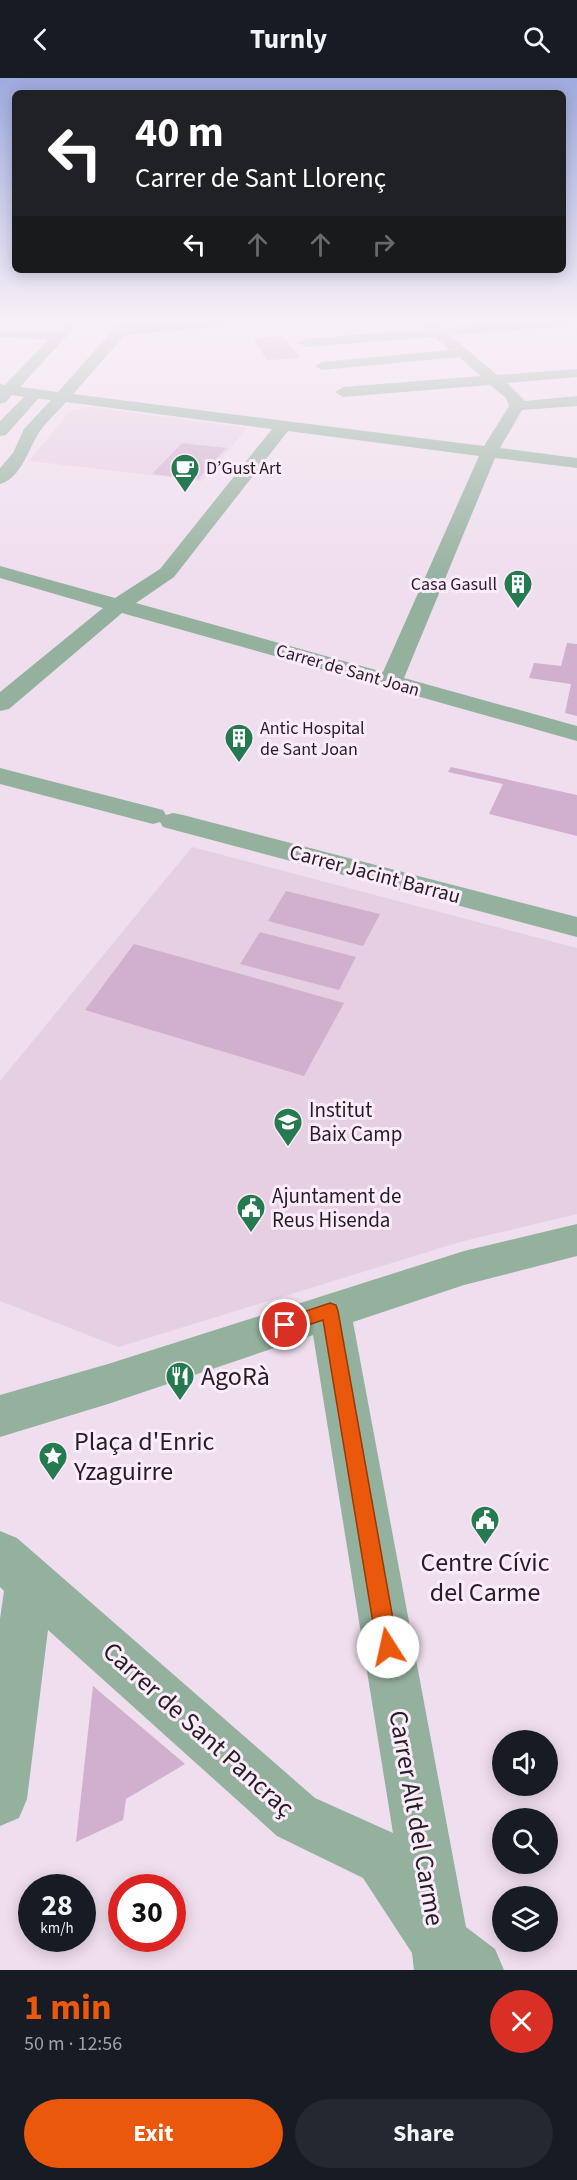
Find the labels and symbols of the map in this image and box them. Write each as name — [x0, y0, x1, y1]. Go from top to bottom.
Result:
cafe icon: D’Gust Art — [169, 452, 201, 494]
place label: D’Gust Art — [206, 456, 281, 481]
building icon: Casa Gasull — [502, 568, 534, 610]
place label: Casa Gasull — [411, 572, 497, 597]
street label: Carrer de Sant Joan — [273, 638, 423, 703]
place label: Antic Hospital de Sant Joan — [260, 716, 365, 762]
building icon: Antic Hospital de Sant Joan — [223, 722, 255, 764]
street label: Carrer Jacint Barrau — [286, 837, 464, 911]
place label: Institut Baix Camp — [309, 1095, 402, 1149]
school or university icon: Institut Baix Camp — [272, 1106, 304, 1148]
place label: Ajuntament de Reus Hisenda — [272, 1181, 401, 1235]
public building icon: Ajuntament de Reus Hisenda — [235, 1192, 267, 1234]
pin — [259, 1299, 310, 1350]
place label: AgoRà — [201, 1358, 270, 1395]
restaurant icon: AgoRà — [164, 1360, 196, 1402]
place label: Plaça d'Enric Yzaguirre — [73, 1423, 215, 1490]
place icon: Plaça d'Enric Yzaguirre — [37, 1440, 69, 1482]
public building icon: Centre Cívic del Carme — [469, 1504, 501, 1546]
place label: Centre Cívic del Carme — [420, 1544, 550, 1611]
position arrow — [356, 1615, 420, 1679]
street label: Carrer de Sant Pancraç — [95, 1633, 303, 1826]
street label: Carrer Alt del Carme — [379, 1707, 454, 1929]
speed limit sign: 30 — [108, 1874, 186, 1952]

